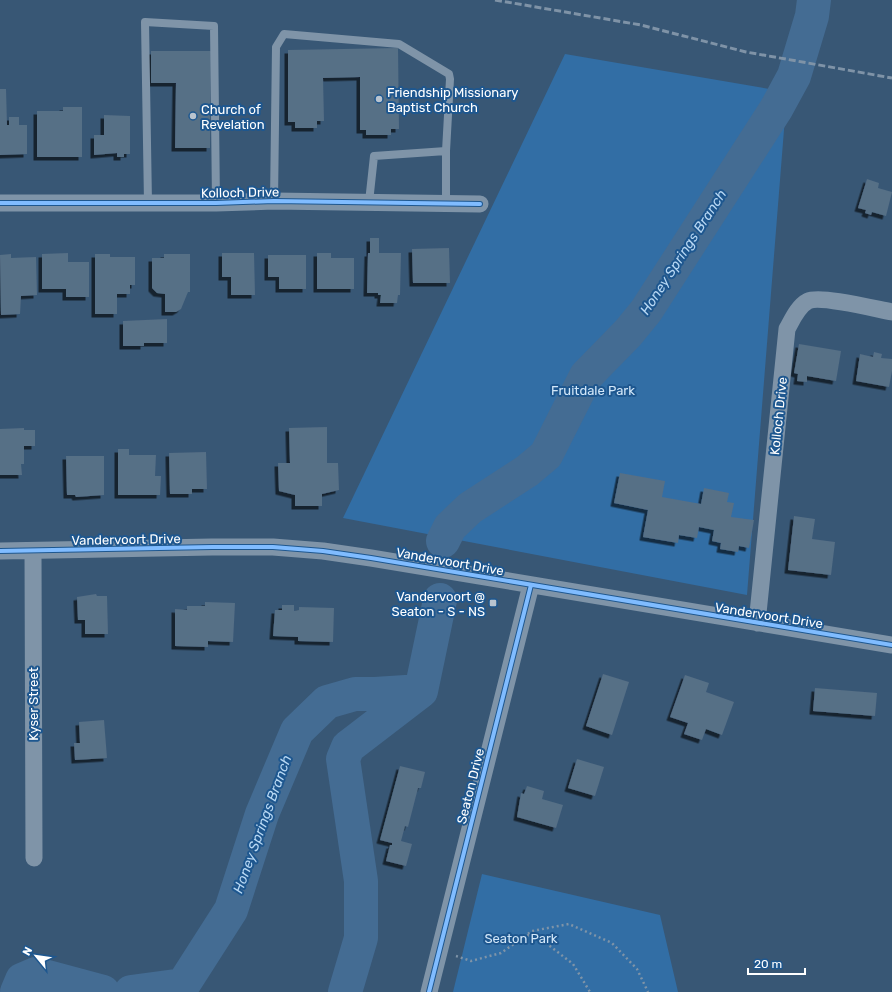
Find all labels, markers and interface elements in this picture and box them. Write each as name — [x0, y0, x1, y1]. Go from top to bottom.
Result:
place label: Friendship Missionary Baptist Church — [387, 85, 519, 115]
marker: Friendship Missionary Baptist Church — [374, 94, 384, 104]
place label: Church of Revelation — [201, 102, 265, 132]
marker: Church of Revelation — [188, 111, 198, 121]
street label: Kolloch Drive — [201, 184, 279, 201]
water label: Honey Springs Branch — [637, 187, 730, 318]
street label: Kolloch Drive — [767, 376, 790, 456]
park label: Fruitdale Park — [551, 383, 635, 398]
street label: Vandervoort Drive — [71, 531, 181, 548]
street label: Vandervoort Drive — [395, 545, 505, 578]
place label: Vandervoort @ Seaton - S - NS — [392, 589, 485, 619]
marker: Vandervoort @ Seaton - S - NS — [488, 598, 498, 608]
street label: Vandervoort Drive — [714, 600, 824, 631]
street label: Kyser Street — [26, 667, 41, 741]
street label: Seaton Drive — [454, 747, 487, 825]
water label: Honey Springs Branch — [230, 753, 295, 896]
park label: Seaton Park — [484, 931, 558, 946]
north arrow — [16, 936, 56, 976]
text: N — [20, 945, 35, 958]
scale bar — [748, 950, 805, 976]
text: 20 m — [754, 957, 782, 971]

